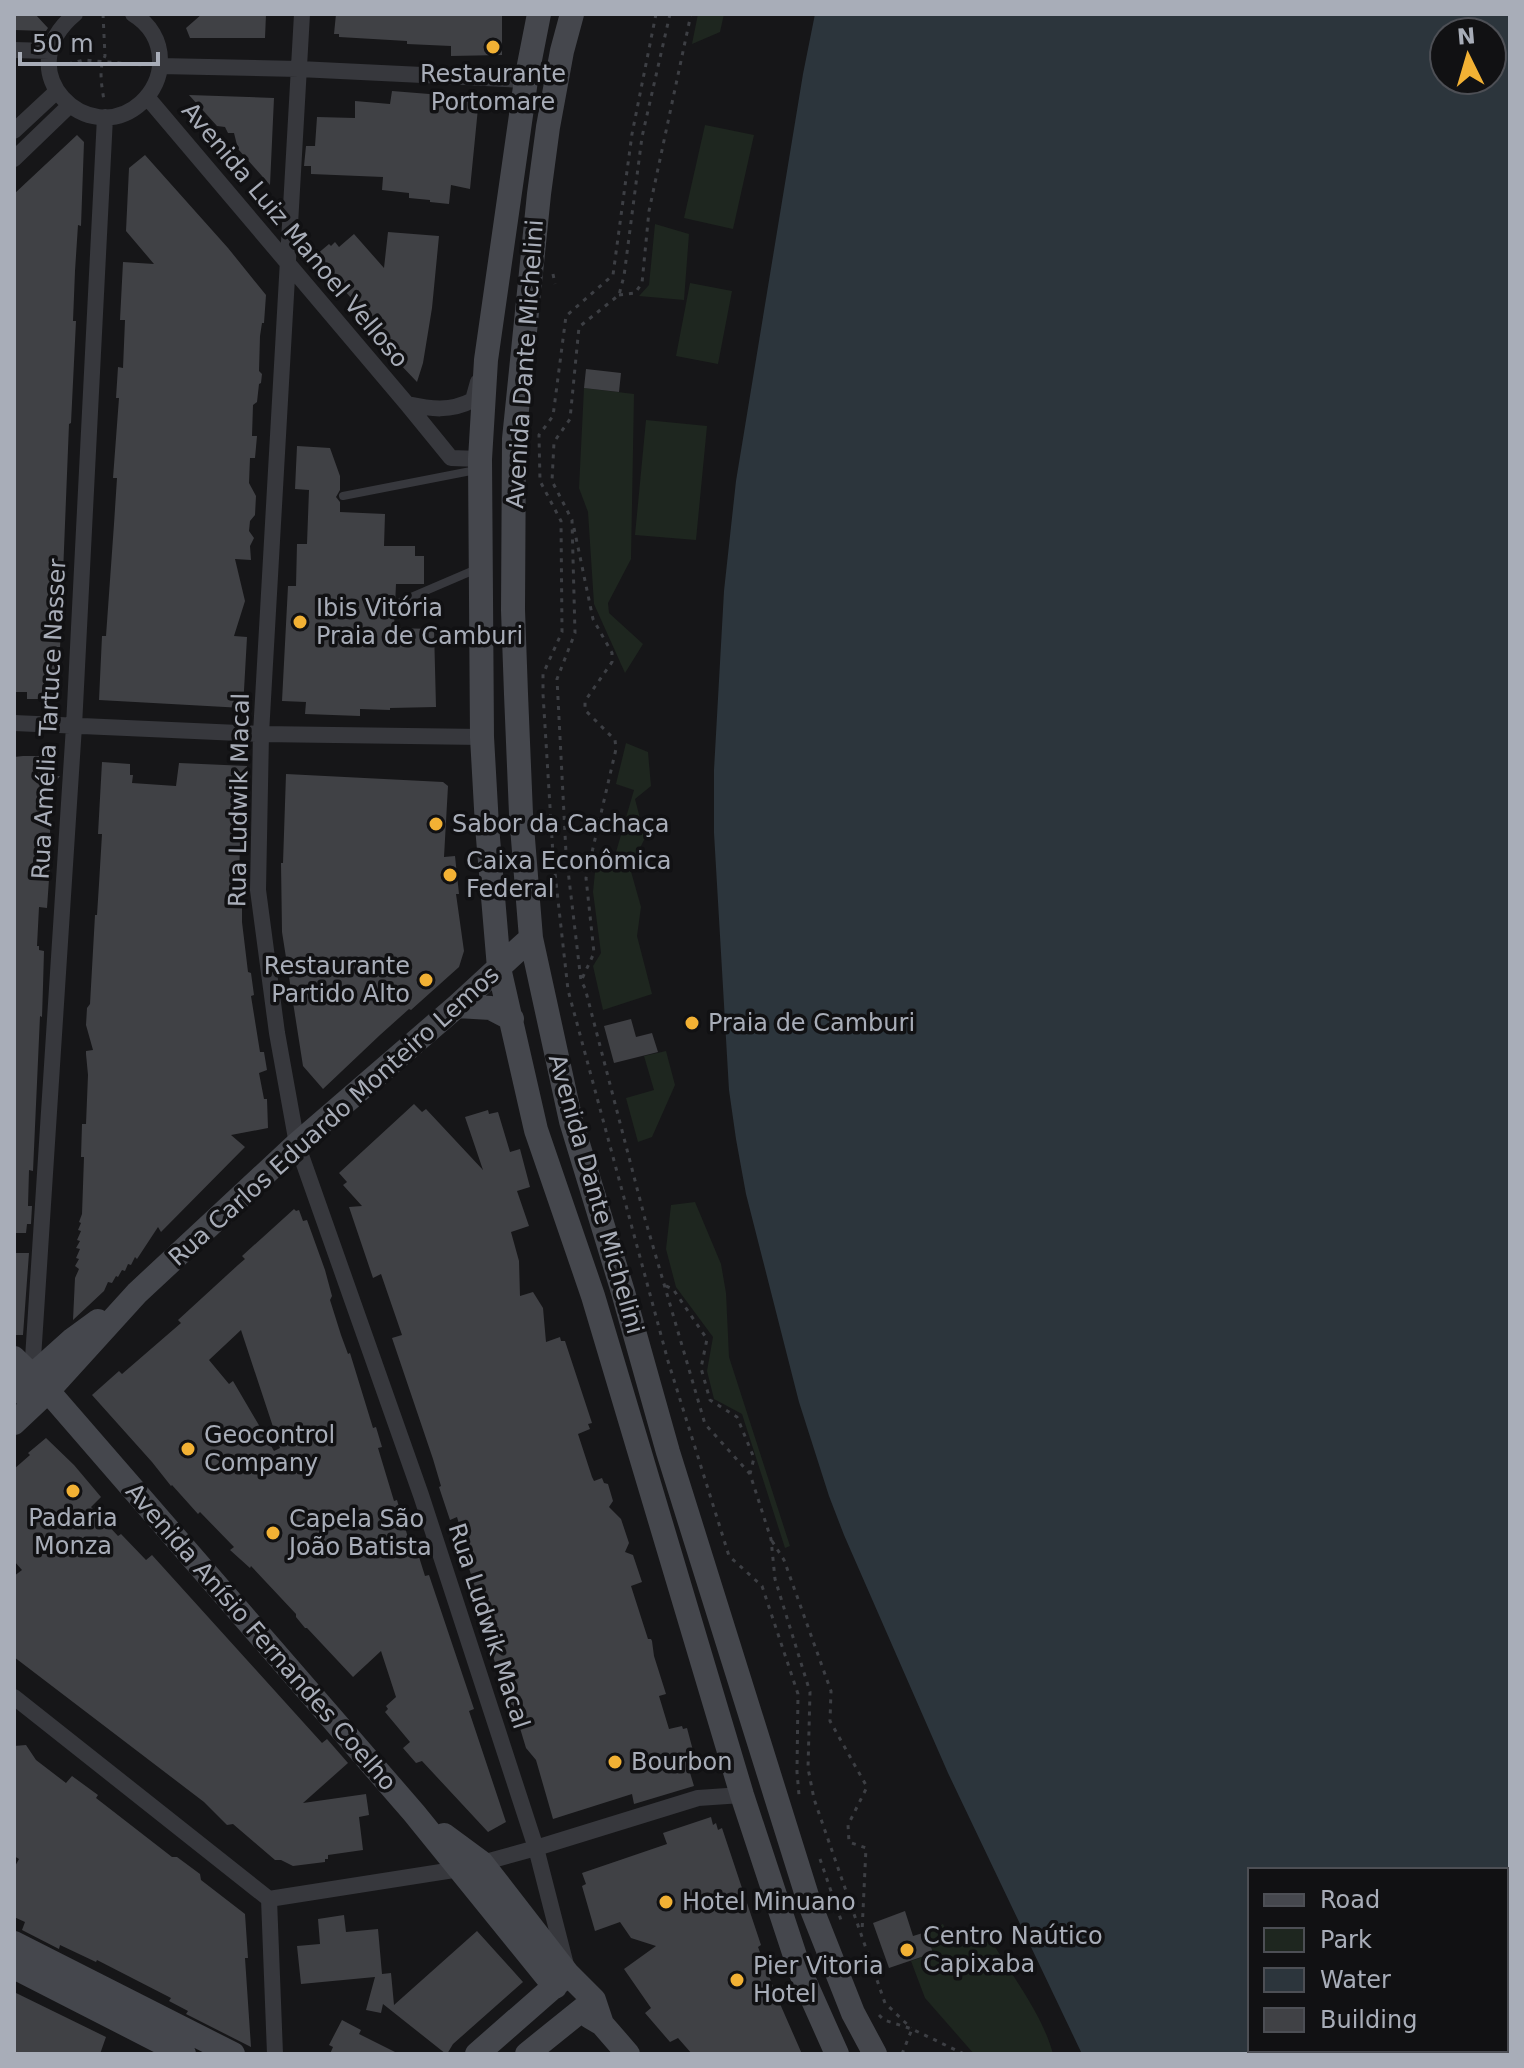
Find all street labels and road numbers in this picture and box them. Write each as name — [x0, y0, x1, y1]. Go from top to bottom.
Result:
street label: Avenida Luiz Manoel Velloso — [176, 97, 414, 373]
street label: Avenida Dante Michelini — [501, 219, 549, 509]
street label: Rua Amélia Tartuce Nasser — [27, 558, 71, 880]
street label: Rua Ludwik Macal — [223, 693, 255, 907]
street label: Rua Carlos Eduardo Monteiro Lemos — [163, 960, 505, 1272]
street label: Avenida Dante Michelini — [543, 1051, 649, 1337]
street label: Avenida Anísio Fernandes Coelho — [120, 1478, 402, 1796]
street label: Rua Ludwik Macal — [443, 1520, 535, 1732]

